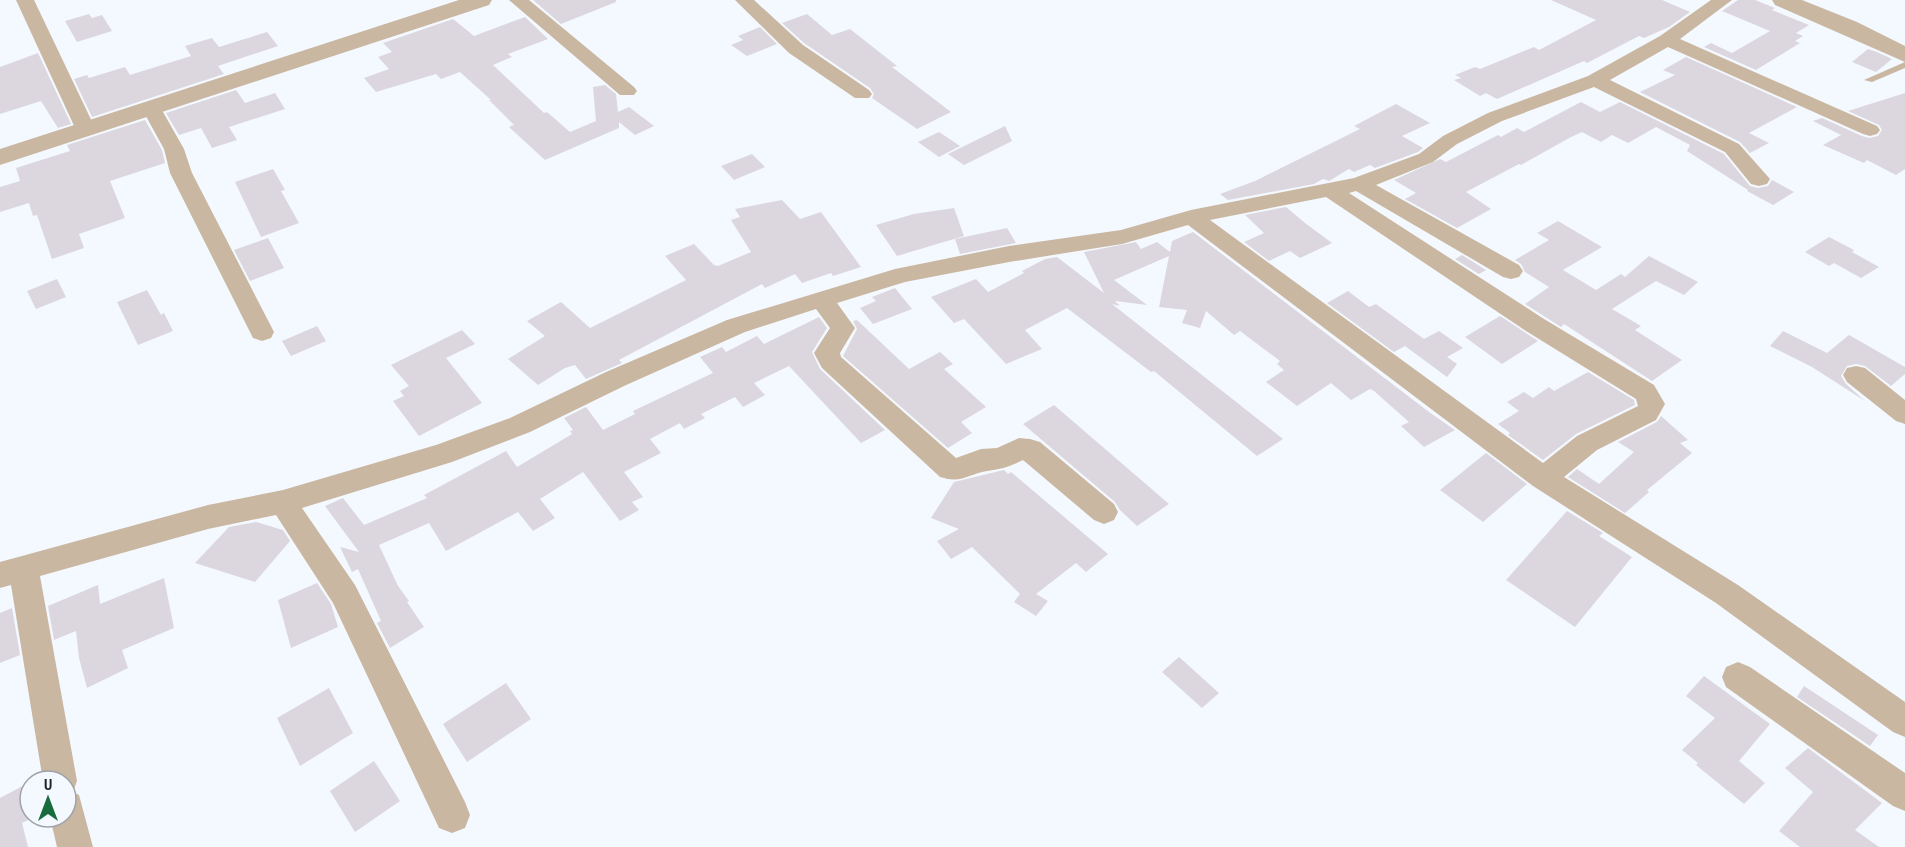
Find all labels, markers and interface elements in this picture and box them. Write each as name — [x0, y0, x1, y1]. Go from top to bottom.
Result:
north arrow — [18, 769, 78, 829]
text: U — [44, 774, 52, 794]

